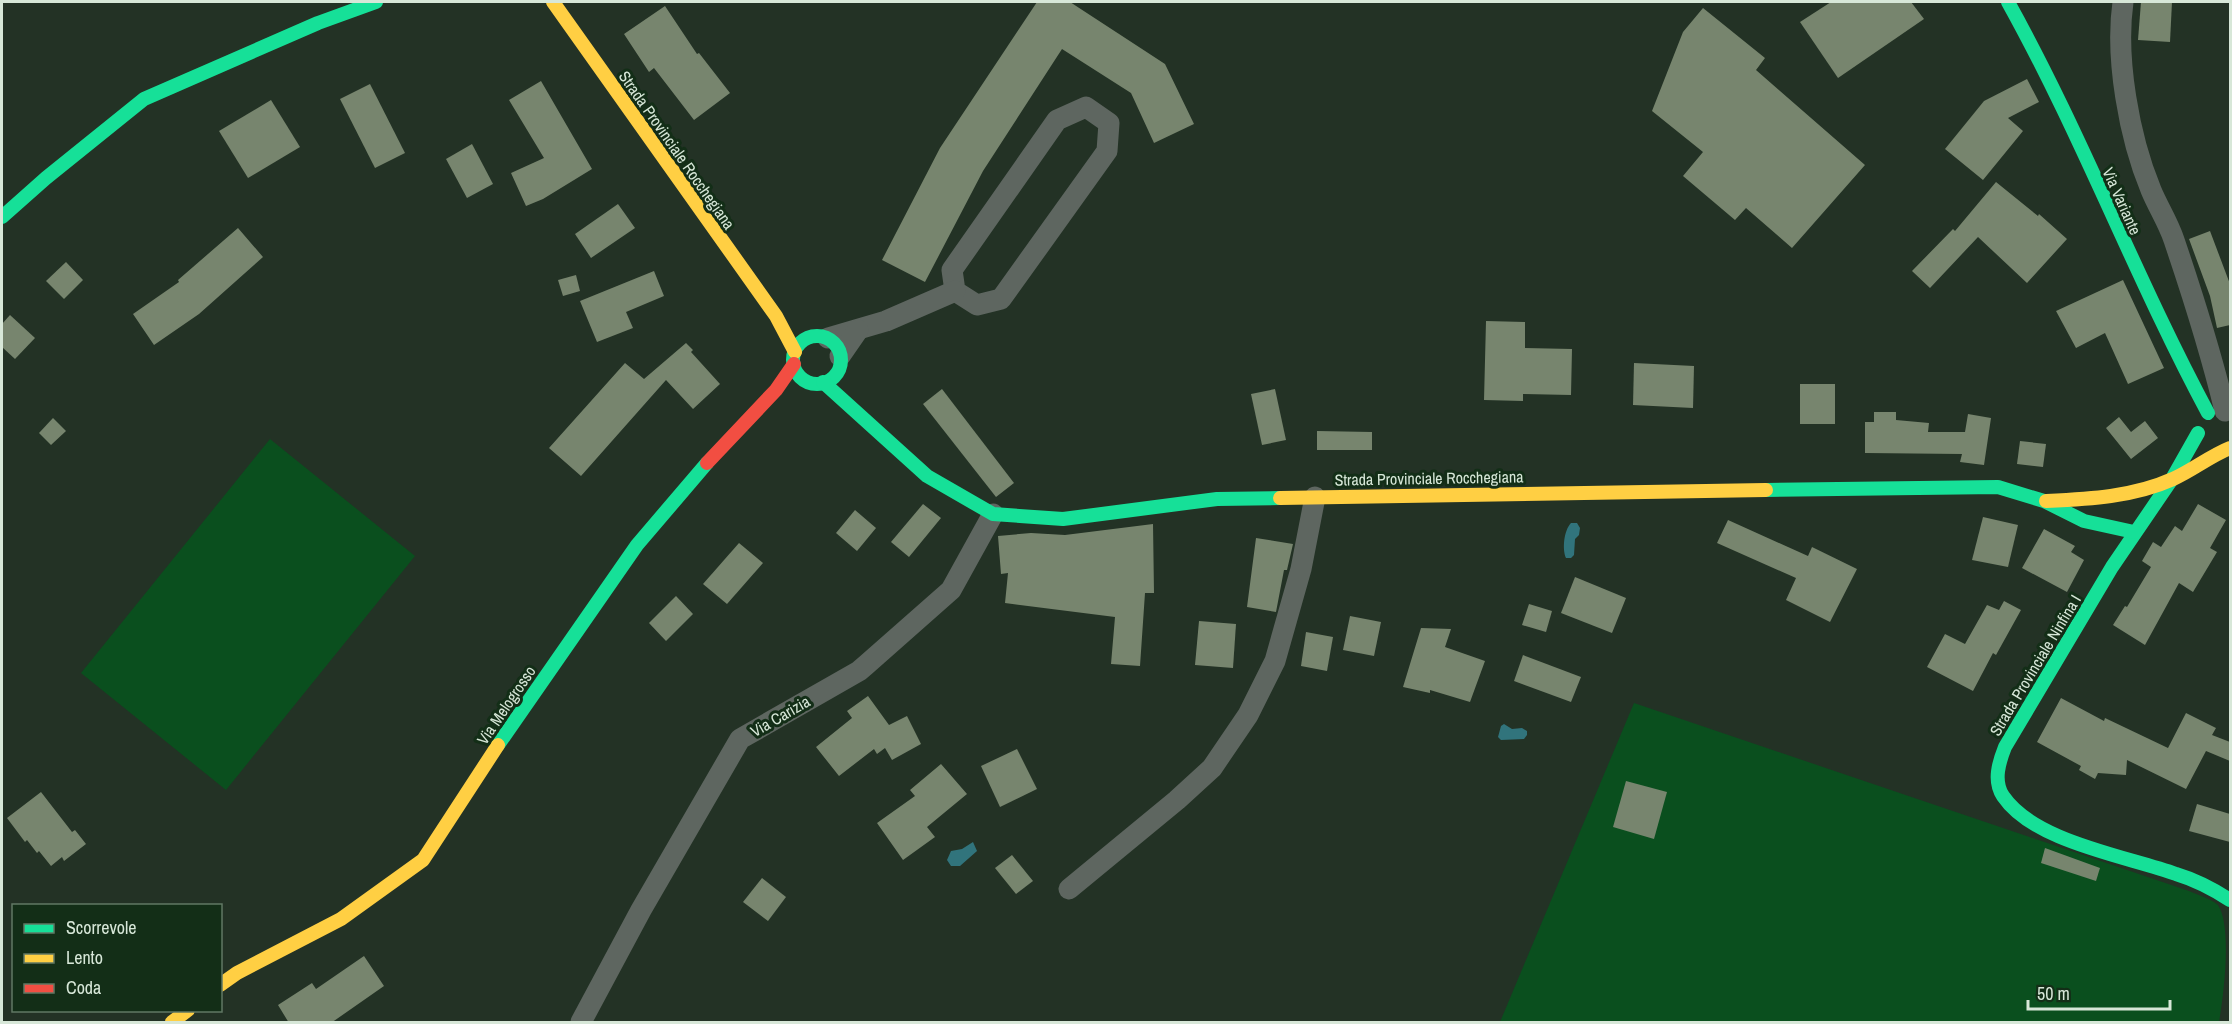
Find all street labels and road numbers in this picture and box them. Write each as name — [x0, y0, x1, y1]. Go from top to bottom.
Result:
street label: Strada Provinciale Rocchegiana — [614, 66, 741, 234]
street label: Via Variante — [2097, 164, 2147, 238]
street label: Strada Provinciale Rocchegiana — [1334, 465, 1524, 491]
street label: Strada Provinciale Ninfina I — [1984, 590, 2086, 740]
street label: Via Melogrosso — [471, 661, 541, 749]
street label: Via Carizia — [746, 690, 814, 742]

